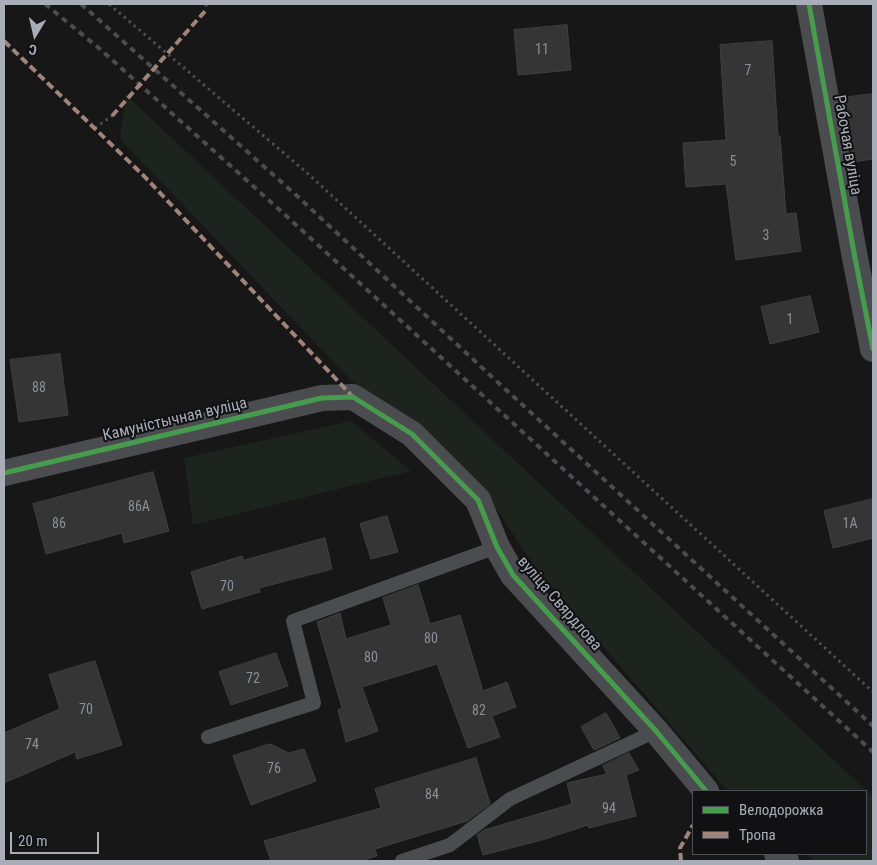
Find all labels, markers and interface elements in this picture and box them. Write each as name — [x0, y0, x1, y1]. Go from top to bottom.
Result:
north arrow — [10, 10, 60, 60]
text: С — [27, 41, 38, 58]
house number: 11 — [535, 42, 549, 58]
house number: 7 — [745, 63, 751, 79]
street label: Рабочая вуліца — [829, 94, 865, 196]
house number: 5 — [730, 154, 736, 170]
house number: 3 — [763, 228, 769, 244]
house number: 1 — [787, 312, 793, 328]
house number: 88 — [32, 380, 46, 396]
street label: Камуністычная вуліца — [101, 394, 249, 446]
house number: 86А — [128, 499, 150, 515]
house number: 86 — [52, 516, 66, 532]
house number: 1А — [843, 516, 857, 532]
street label: вуліца Свярдлова — [513, 553, 605, 655]
house number: 70 — [220, 579, 234, 595]
house number: 80 — [424, 631, 438, 647]
house number: 80 — [364, 650, 378, 666]
house number: 72 — [246, 671, 260, 687]
house number: 70 — [79, 702, 93, 718]
house number: 82 — [472, 703, 486, 719]
house number: 74 — [25, 737, 39, 753]
house number: 76 — [267, 761, 281, 777]
house number: 84 — [425, 787, 439, 803]
legend — [692, 790, 867, 855]
house number: 94 — [602, 801, 616, 817]
text: Велодорожка — [739, 801, 824, 819]
scale bar — [12, 822, 101, 854]
text: Тропа — [739, 826, 776, 844]
text: 20 m — [18, 832, 48, 850]

